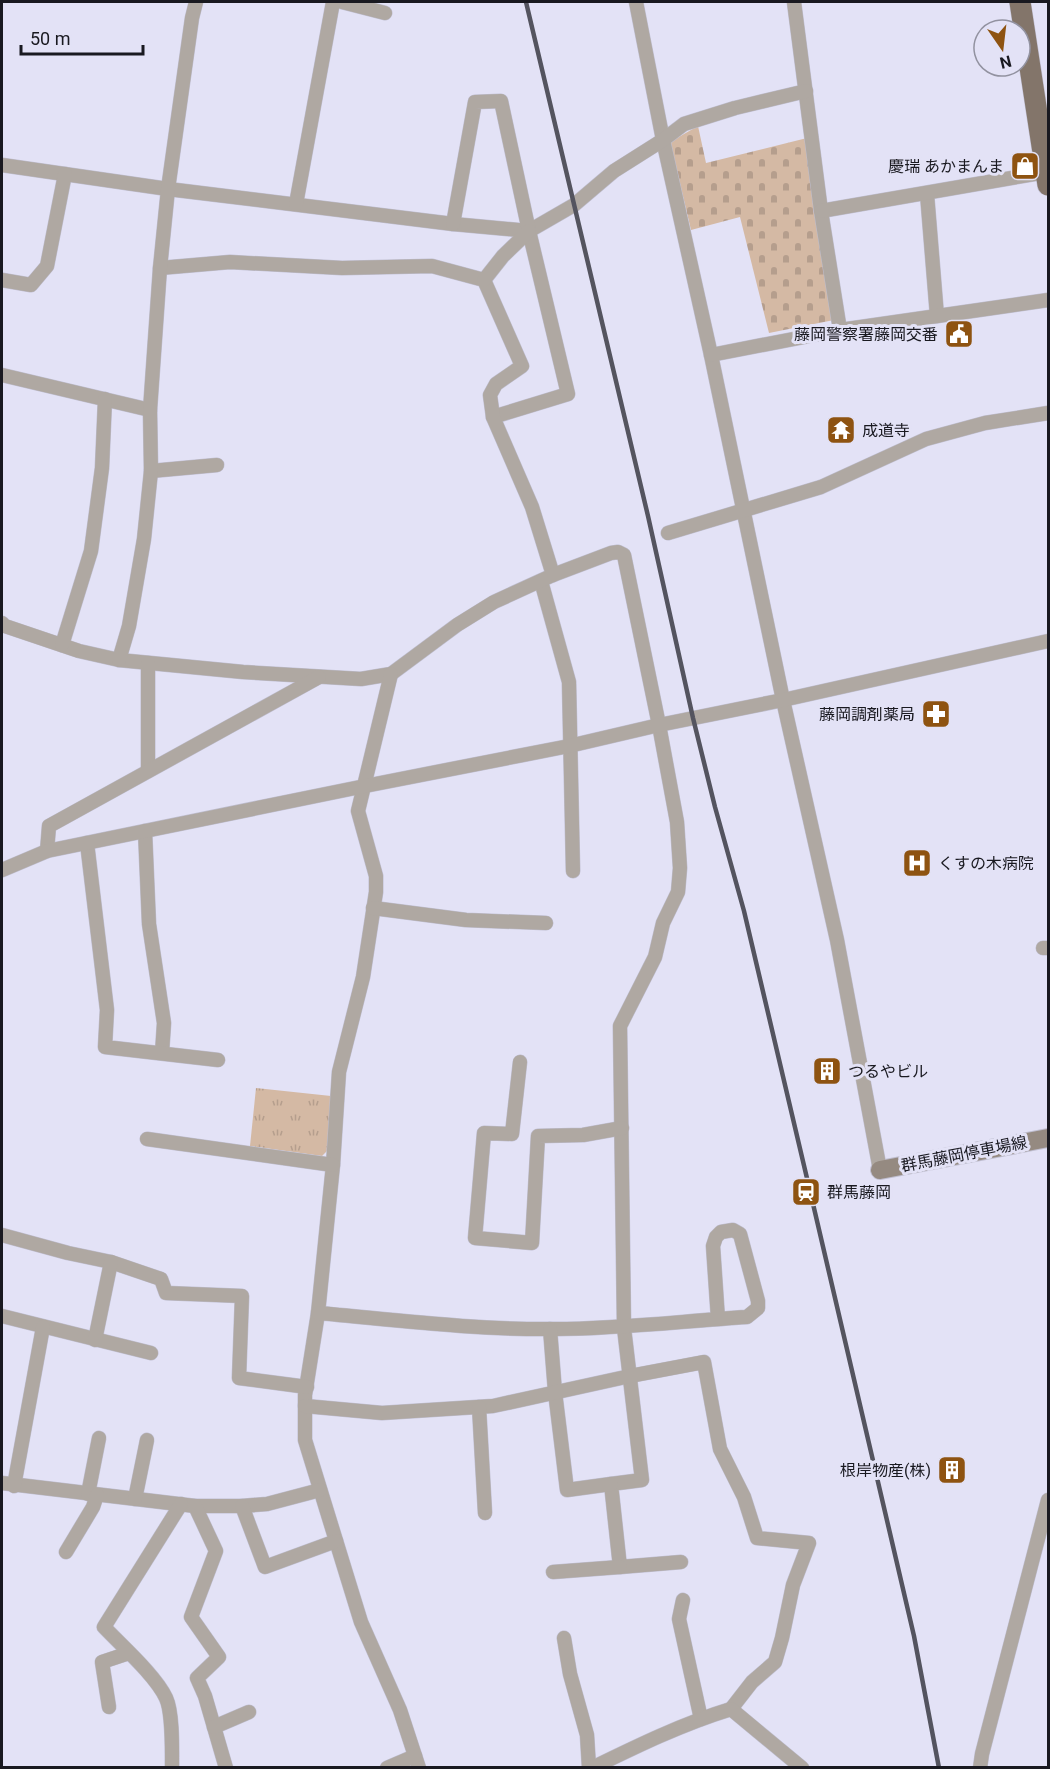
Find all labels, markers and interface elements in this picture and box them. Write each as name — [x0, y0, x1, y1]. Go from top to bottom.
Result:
scale bar — [21, 18, 142, 56]
north arrow — [972, 18, 1032, 78]
text: 50 m — [30, 28, 70, 49]
text: N — [998, 51, 1013, 73]
shop icon: 慶瑞 あかまんま — [1009, 150, 1041, 182]
place label: 慶瑞 あかまんま — [888, 157, 1004, 176]
public building icon: 藤岡警察署藤岡交番 — [943, 318, 975, 350]
place label: 藤岡警察署藤岡交番 — [794, 325, 938, 344]
temple icon: 成道寺 — [825, 414, 857, 446]
place label: 成道寺 — [862, 421, 910, 440]
pharmacy icon: 藤岡調剤薬局 — [920, 698, 952, 730]
place label: 藤岡調剤薬局 — [819, 705, 915, 724]
hospital icon: くすの木病院 — [901, 847, 933, 879]
place label: くすの木病院 — [938, 854, 1034, 873]
building icon: つるやビル — [811, 1055, 843, 1087]
place label: つるやビル — [848, 1062, 928, 1081]
street label: 群馬藤岡停車場線 — [899, 1132, 1029, 1176]
station icon: 群馬藤岡 — [790, 1176, 822, 1208]
place label: 群馬藤岡 — [827, 1183, 891, 1202]
building icon: 根岸物産(株) — [936, 1454, 968, 1486]
place label: 根岸物産(株) — [840, 1461, 931, 1480]

